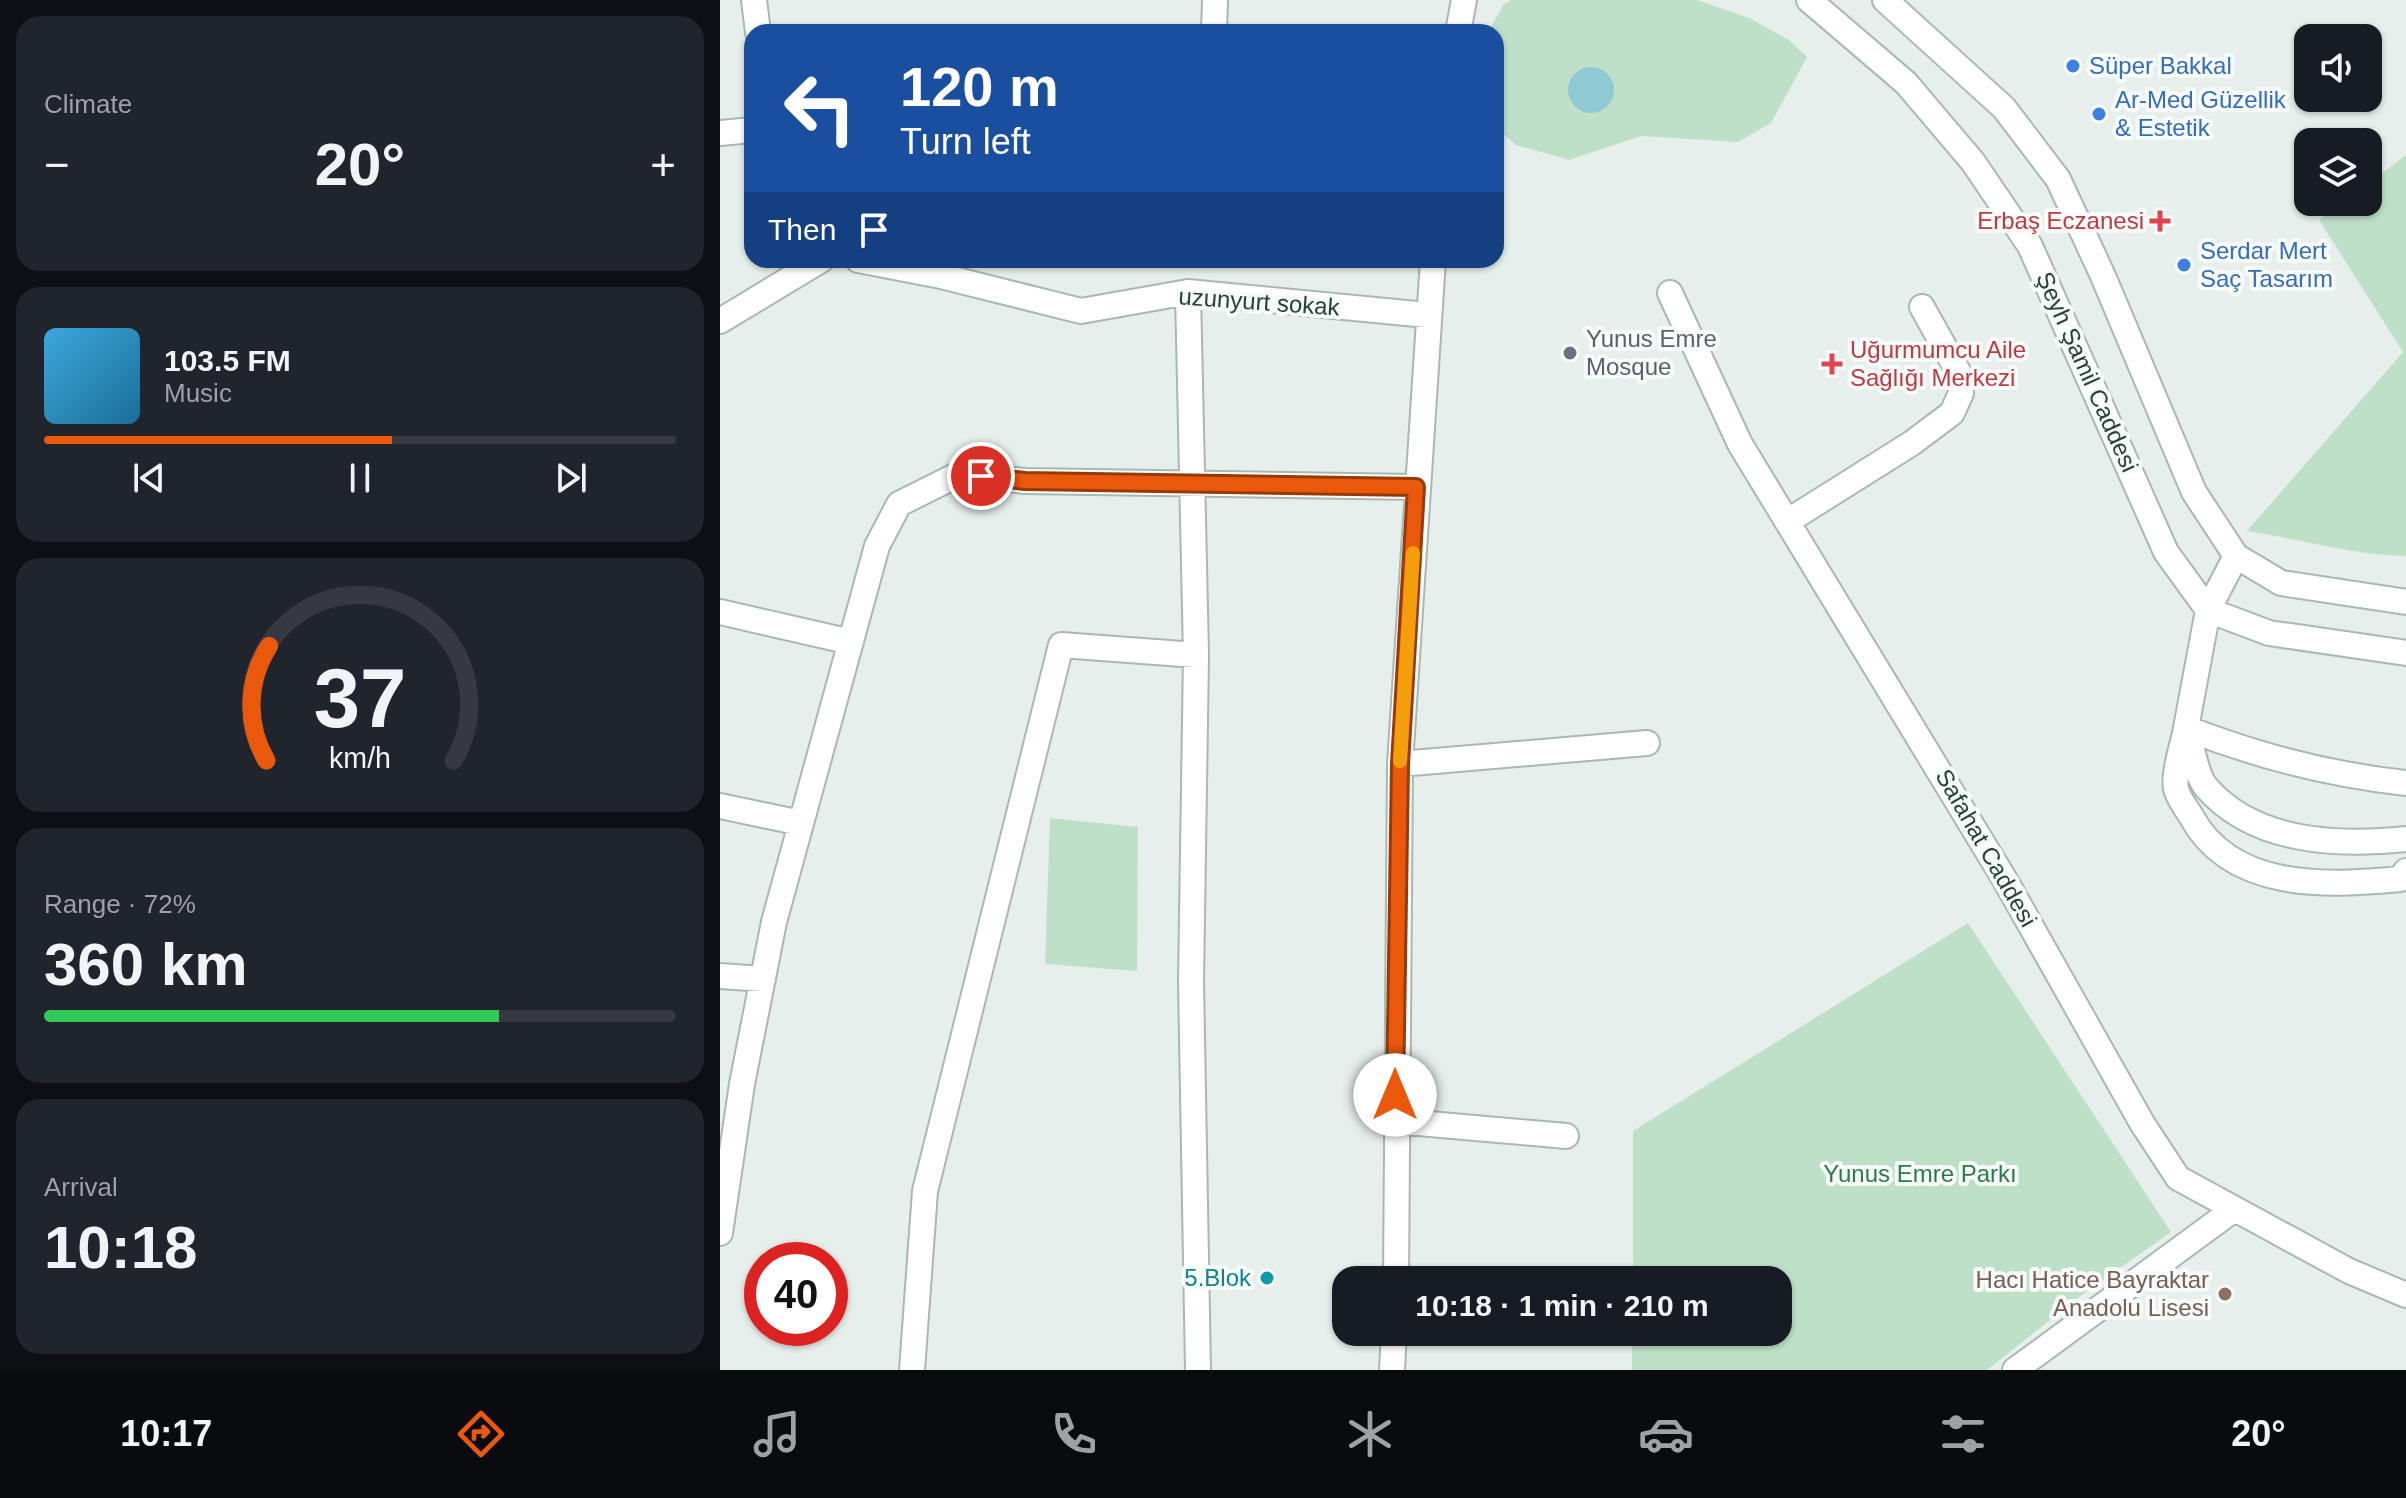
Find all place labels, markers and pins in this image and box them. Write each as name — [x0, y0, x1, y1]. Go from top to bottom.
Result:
place label: Süper Bakkal — [2089, 52, 2232, 79]
marker: Süper Bakkal — [2064, 57, 2082, 75]
place label: Ar-Med Güzellik & Estetik — [2115, 86, 2287, 141]
marker: Ar-Med Güzellik & Estetik — [2090, 105, 2108, 123]
place label: Erbaş Eczanesi — [1977, 207, 2144, 234]
marker: Erbaş Eczanesi — [2151, 212, 2169, 230]
place label: Serdar Mert Saç Tasarım — [2200, 237, 2333, 292]
marker: Serdar Mert Saç Tasarım — [2175, 256, 2193, 274]
place label: Yunus Emre Mosque — [1586, 325, 1717, 380]
place label: Uğurmumcu Aile Sağlığı Merkezi — [1850, 336, 2026, 391]
marker: Yunus Emre Mosque — [1561, 344, 1579, 362]
marker: Uğurmumcu Aile Sağlığı Merkezi — [1821, 353, 1843, 375]
pin — [947, 442, 1015, 510]
place label: 5.Blok — [1184, 1264, 1252, 1291]
place label: Hacı Hatice Bayraktar Anadolu Lisesi — [1976, 1266, 2209, 1321]
marker: 5.Blok — [1258, 1269, 1276, 1287]
marker: Hacı Hatice Bayraktar Anadolu Lisesi — [2216, 1285, 2234, 1303]

